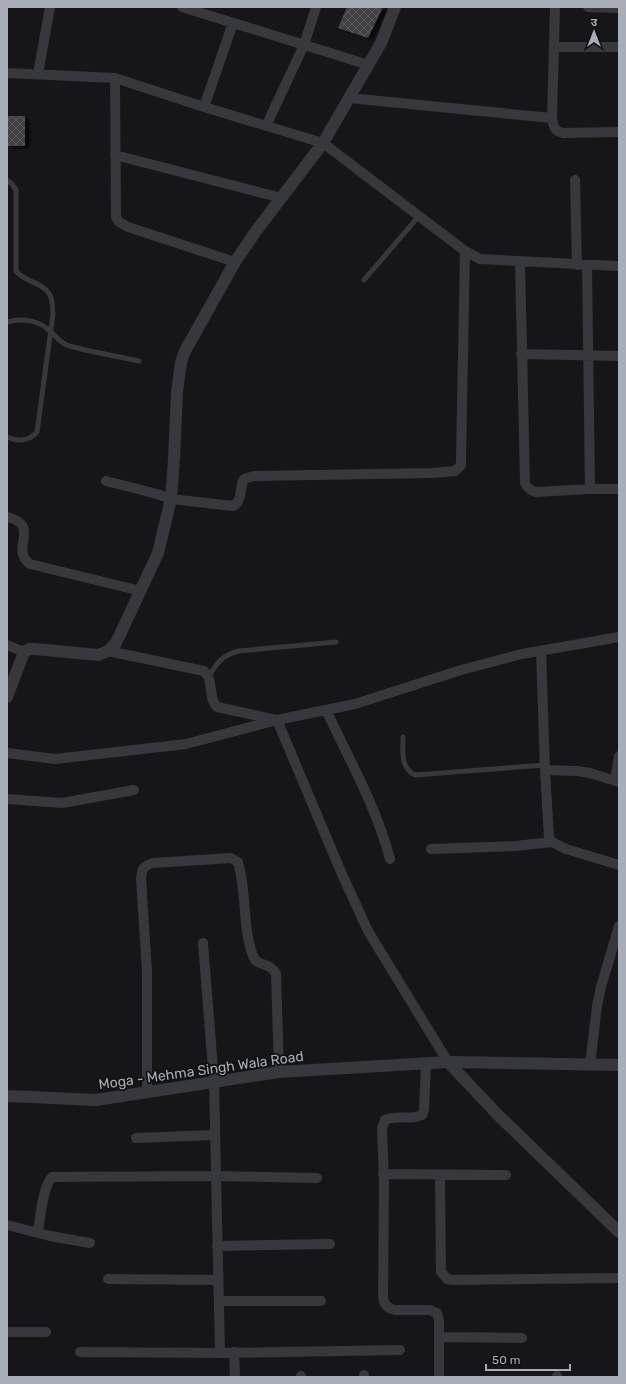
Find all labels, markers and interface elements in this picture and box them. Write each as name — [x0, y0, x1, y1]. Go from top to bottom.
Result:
north arrow — [574, 12, 614, 52]
text: उ — [591, 16, 598, 29]
street label: Moga - Mehma Singh Wala Road — [97, 1048, 305, 1093]
scale bar — [486, 1346, 570, 1372]
text: 50 m — [492, 1353, 520, 1367]

